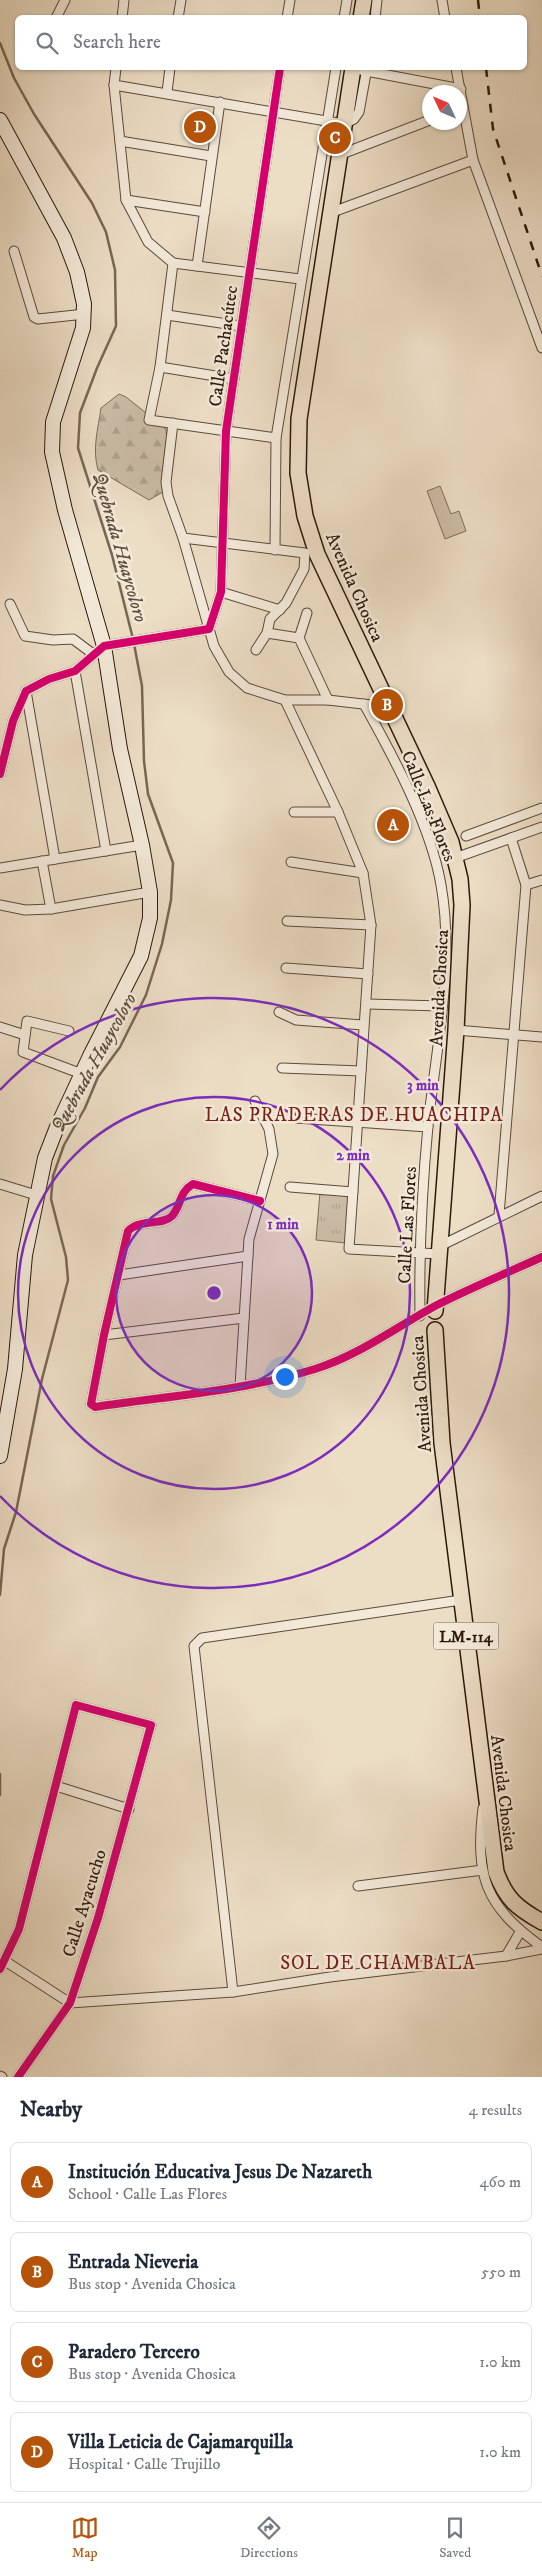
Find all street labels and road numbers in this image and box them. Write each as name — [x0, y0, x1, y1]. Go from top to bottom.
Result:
street label: Calle Pachacútec — [205, 284, 243, 408]
street label: Avenida Chosica — [320, 529, 388, 646]
street label: Calle Las Flores — [396, 748, 460, 865]
street label: Avenida Chosica — [426, 929, 454, 1047]
street label: Calle Las Flores — [394, 1166, 422, 1284]
street label: Avenida Chosica — [407, 1334, 437, 1453]
road number: LM-114 — [434, 1622, 498, 1650]
street label: Avenida Chosica — [485, 1734, 521, 1853]
street label: Calle Ayacucho — [58, 1847, 112, 1960]

